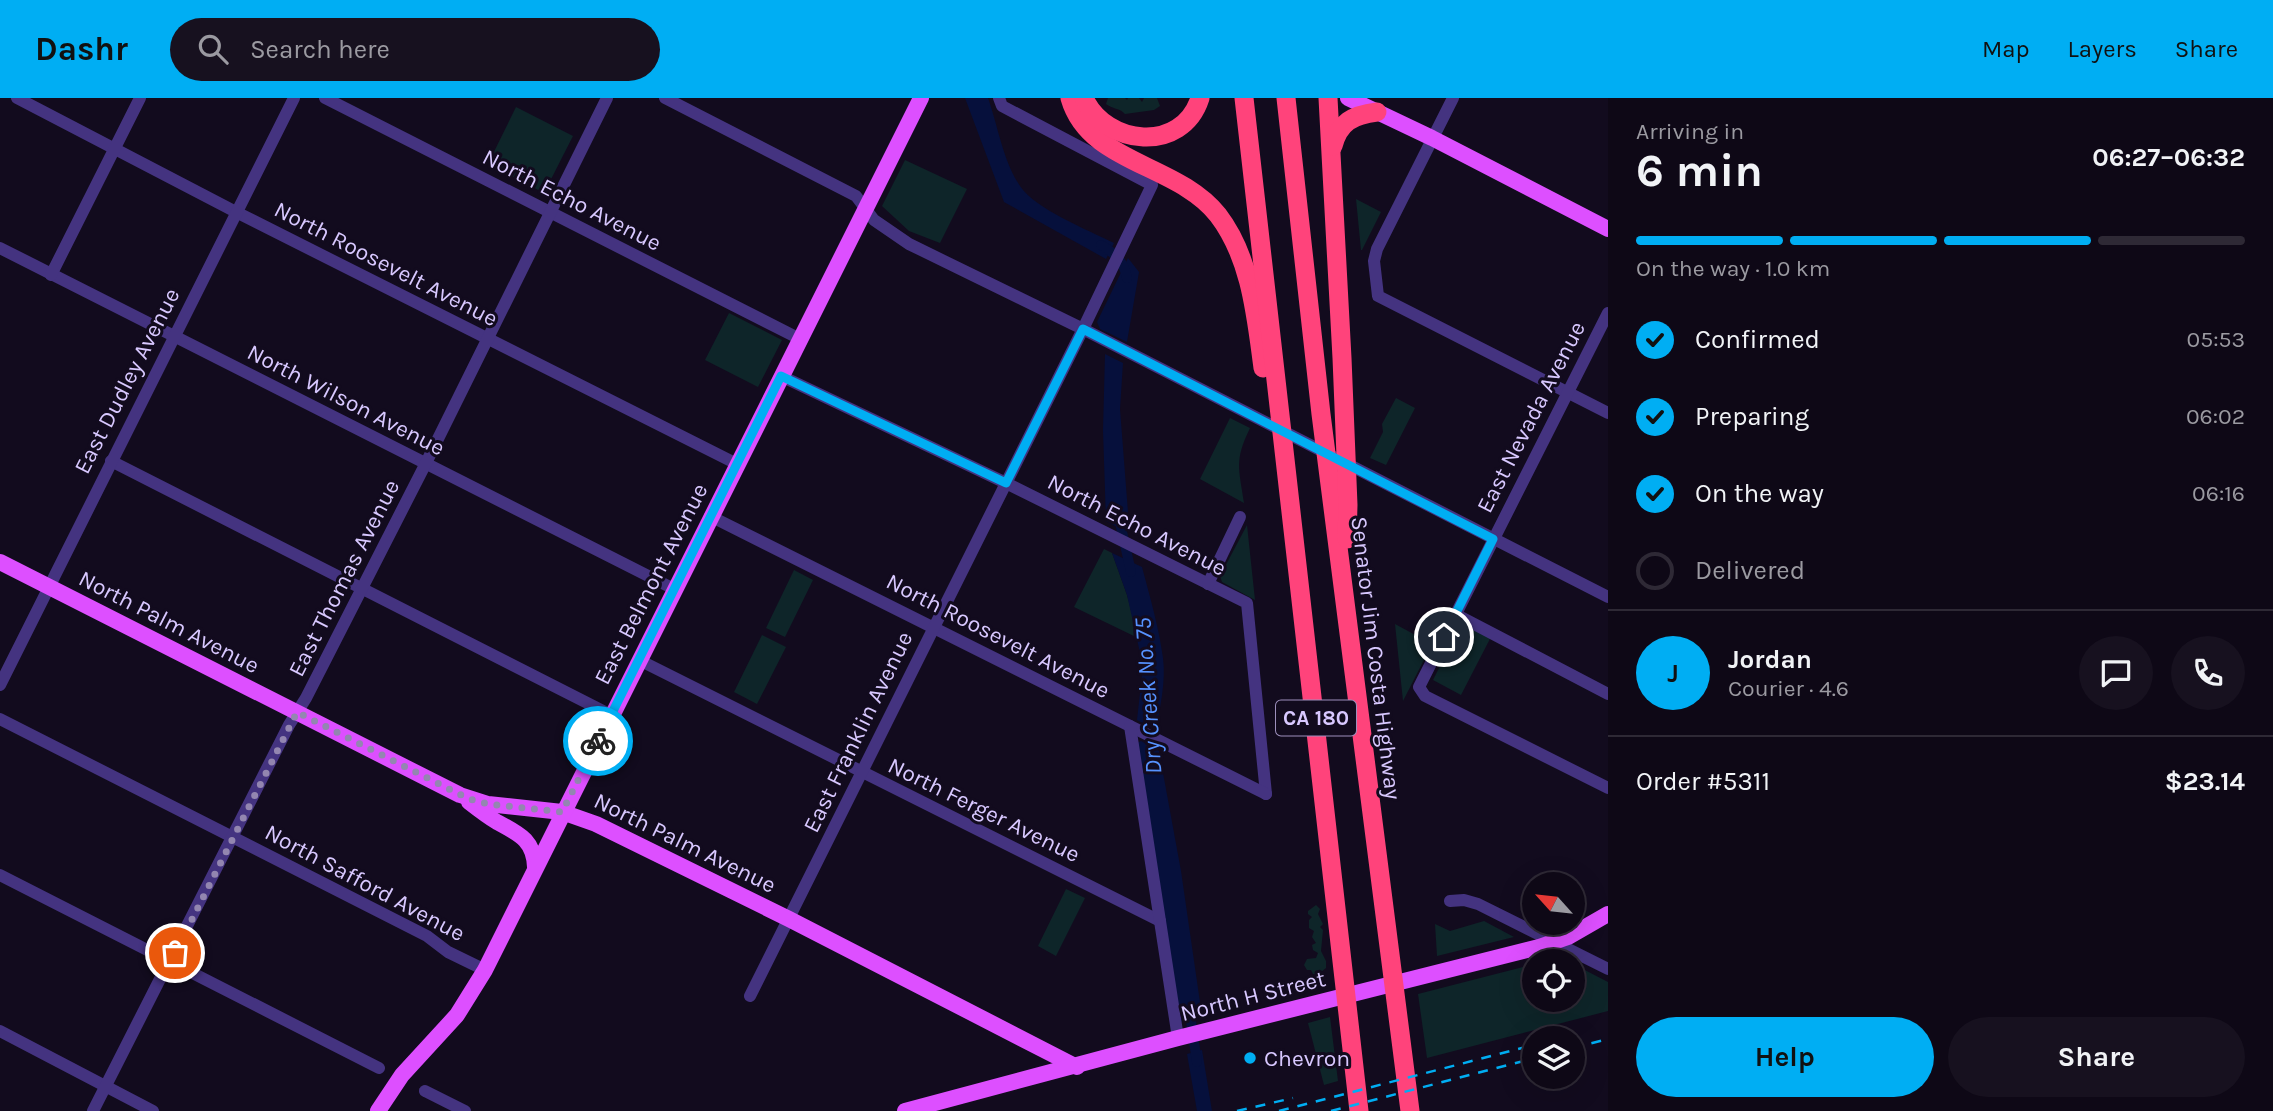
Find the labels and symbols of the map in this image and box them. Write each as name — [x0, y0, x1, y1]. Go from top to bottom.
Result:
street label: North Echo Avenue — [478, 143, 666, 257]
street label: North Roosevelt Avenue — [270, 196, 502, 332]
street label: East Dudley Avenue — [69, 284, 185, 478]
street label: East Nevada Avenue — [1471, 317, 1591, 517]
street label: North Wilson Avenue — [243, 338, 449, 462]
street label: North Echo Avenue — [1043, 468, 1231, 582]
street label: East Thomas Avenue — [283, 475, 405, 681]
street label: East Belmont Avenue — [589, 479, 713, 689]
street label: Senator Jim Costa Highway — [1345, 515, 1407, 801]
street label: North Palm Avenue — [74, 565, 264, 679]
street label: North Roosevelt Avenue — [882, 568, 1114, 704]
pin — [1414, 607, 1474, 667]
water label: Dry Creek No. 75 — [1129, 617, 1167, 775]
street label: East Franklin Avenue — [798, 627, 918, 837]
road number: CA 180 — [1276, 700, 1356, 736]
courier — [563, 706, 633, 776]
street label: North Ferger Avenue — [884, 752, 1084, 868]
street label: North Palm Avenue — [590, 787, 780, 899]
street label: North Safford Avenue — [260, 819, 470, 947]
north arrow — [1522, 872, 1586, 934]
pin — [145, 923, 205, 983]
street label: North H Street — [1178, 965, 1329, 1027]
place label: Chevron — [1264, 1045, 1350, 1072]
marker: Chevron — [1242, 1050, 1258, 1066]

